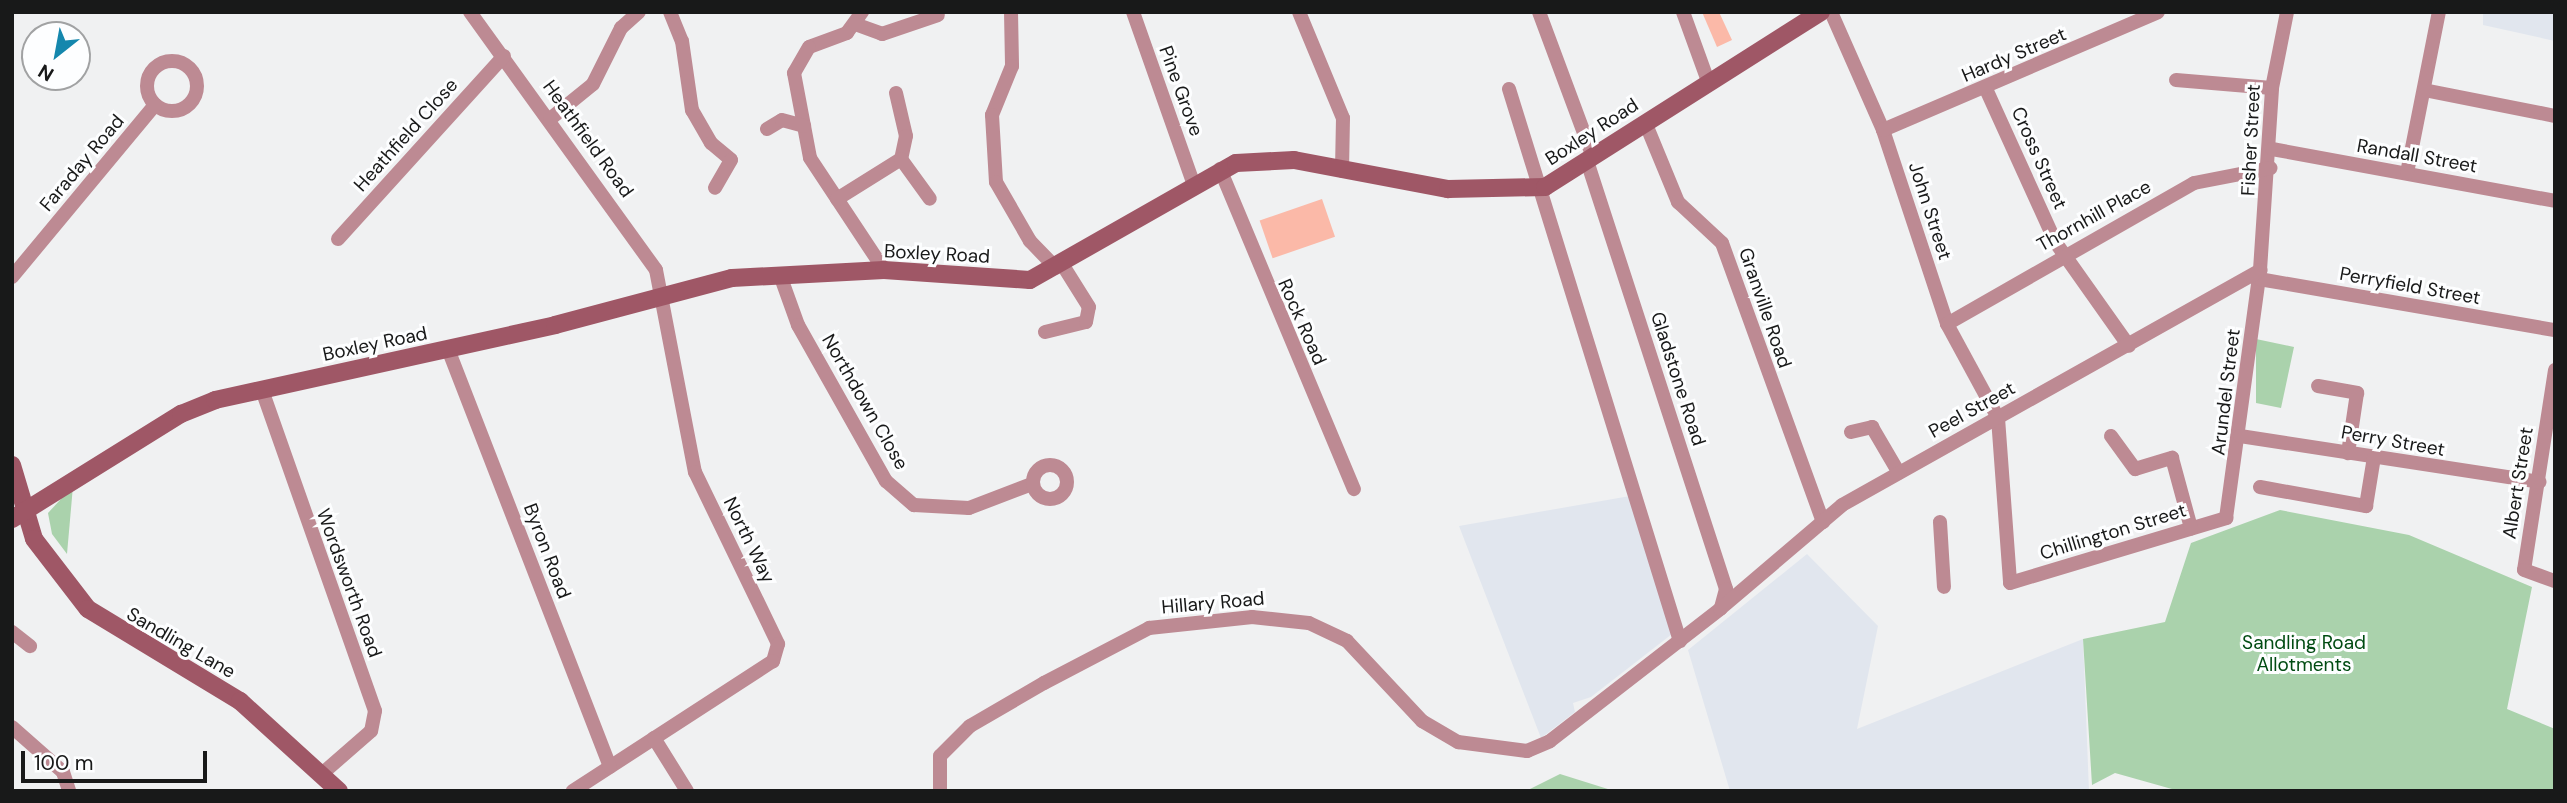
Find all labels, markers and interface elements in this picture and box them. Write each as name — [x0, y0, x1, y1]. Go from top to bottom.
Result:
north arrow — [21, 21, 91, 91]
street label: Hardy Street — [1958, 23, 2070, 87]
street label: Pine Grove — [1154, 43, 1208, 139]
text: N — [34, 58, 58, 87]
street label: Heathfield Close — [349, 74, 463, 196]
street label: Heathfield Road — [538, 76, 638, 202]
street label: Fisher Street — [2237, 84, 2265, 196]
street label: Boxley Road — [1541, 94, 1643, 170]
street label: Cross Street — [2006, 103, 2072, 213]
street label: Faraday Road — [35, 110, 129, 216]
street label: Randall Street — [2355, 134, 2479, 178]
street label: John Street — [1903, 159, 1957, 263]
street label: Thornhill Place — [2033, 175, 2155, 257]
street label: Boxley Road — [883, 240, 991, 268]
street label: Granville Road — [1734, 245, 1796, 371]
street label: Perryfield Street — [2338, 262, 2482, 310]
street label: Rock Road — [1273, 275, 1331, 369]
street label: Gladstone Road — [1646, 309, 1710, 449]
street label: Boxley Road — [321, 322, 429, 366]
street label: Arundel Street — [2207, 327, 2245, 457]
street label: Northdown Close — [817, 330, 913, 474]
street label: Peel Street — [1925, 377, 2019, 443]
street label: Perry Street — [2339, 421, 2447, 461]
street label: Albert Street — [2498, 425, 2538, 541]
street label: North Way — [718, 493, 780, 587]
street label: Chillington Street — [2037, 499, 2189, 565]
street label: Byron Road — [518, 500, 576, 602]
street label: Wordsworth Road — [312, 506, 386, 660]
street label: Hillary Road — [1161, 587, 1265, 619]
street label: Sandling Lane — [123, 603, 239, 683]
park label: Sandling Road Allotments — [2242, 632, 2366, 676]
scale bar — [24, 736, 210, 780]
text: 100 m — [34, 749, 94, 777]

